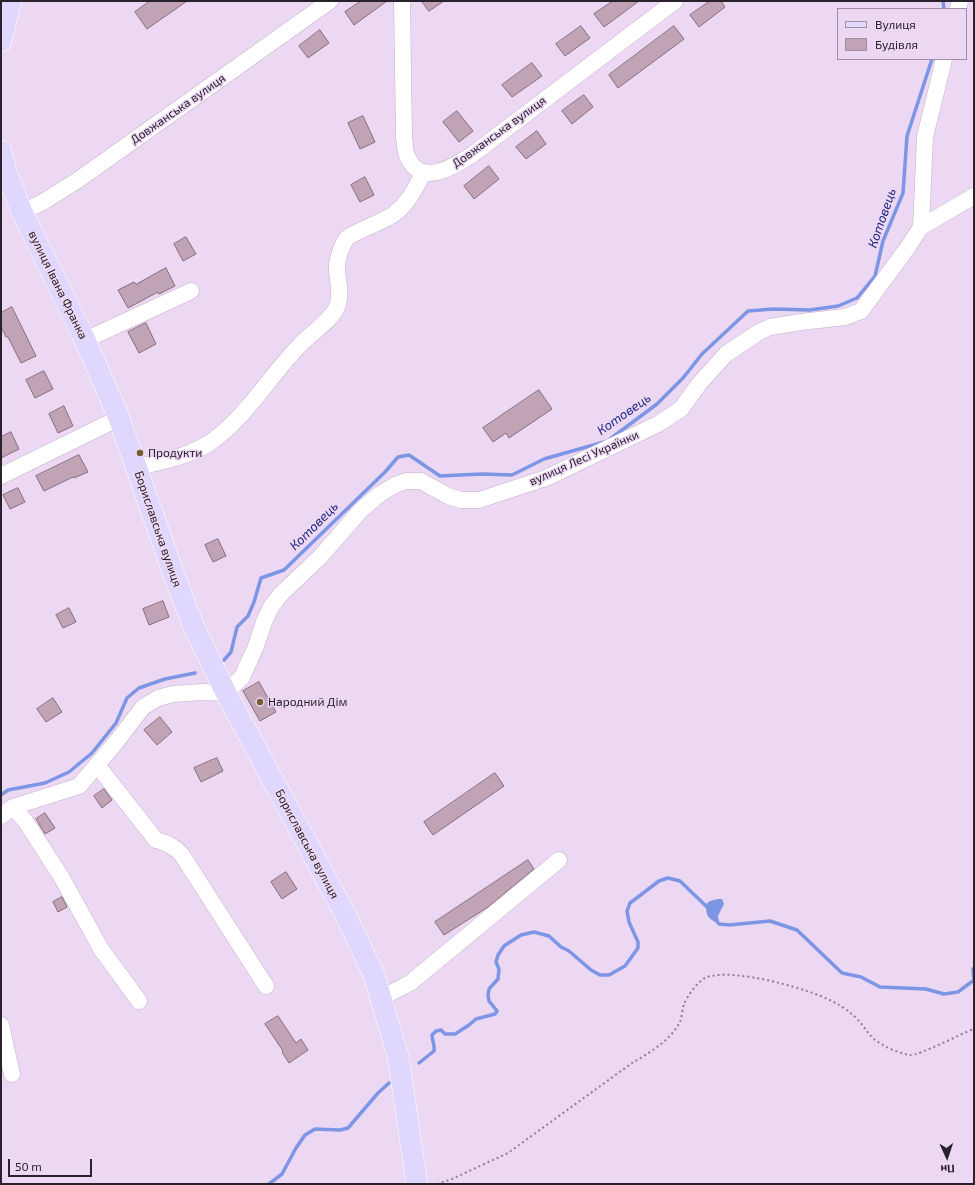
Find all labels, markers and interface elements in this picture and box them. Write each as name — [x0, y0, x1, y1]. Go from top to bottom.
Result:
legend — [837, 8, 967, 60]
text: Вулиця — [875, 17, 916, 31]
text: Будівля — [875, 37, 918, 51]
street label: Довжанська вулиця — [128, 71, 228, 147]
street label: Довжанська вулиця — [449, 93, 549, 171]
water label: Котовець — [864, 186, 900, 250]
street label: вулиця Івана Франка — [25, 228, 91, 342]
water label: Котовець — [594, 390, 654, 438]
street label: вулиця Лесі Українки — [527, 427, 641, 489]
place label: Продукти — [148, 446, 202, 460]
marker: Продукти — [135, 448, 145, 458]
street label: Бориславська вулиця — [131, 469, 185, 589]
water label: Котовець — [286, 498, 342, 554]
place label: Народний Дім — [268, 695, 347, 709]
marker: Народний Дім — [255, 697, 265, 707]
street label: Бориславська вулиця — [272, 787, 342, 901]
north arrow — [927, 1137, 967, 1177]
scale bar — [10, 1151, 94, 1177]
text: 50 m — [15, 1159, 42, 1173]
text: Пн — [940, 1163, 955, 1176]

